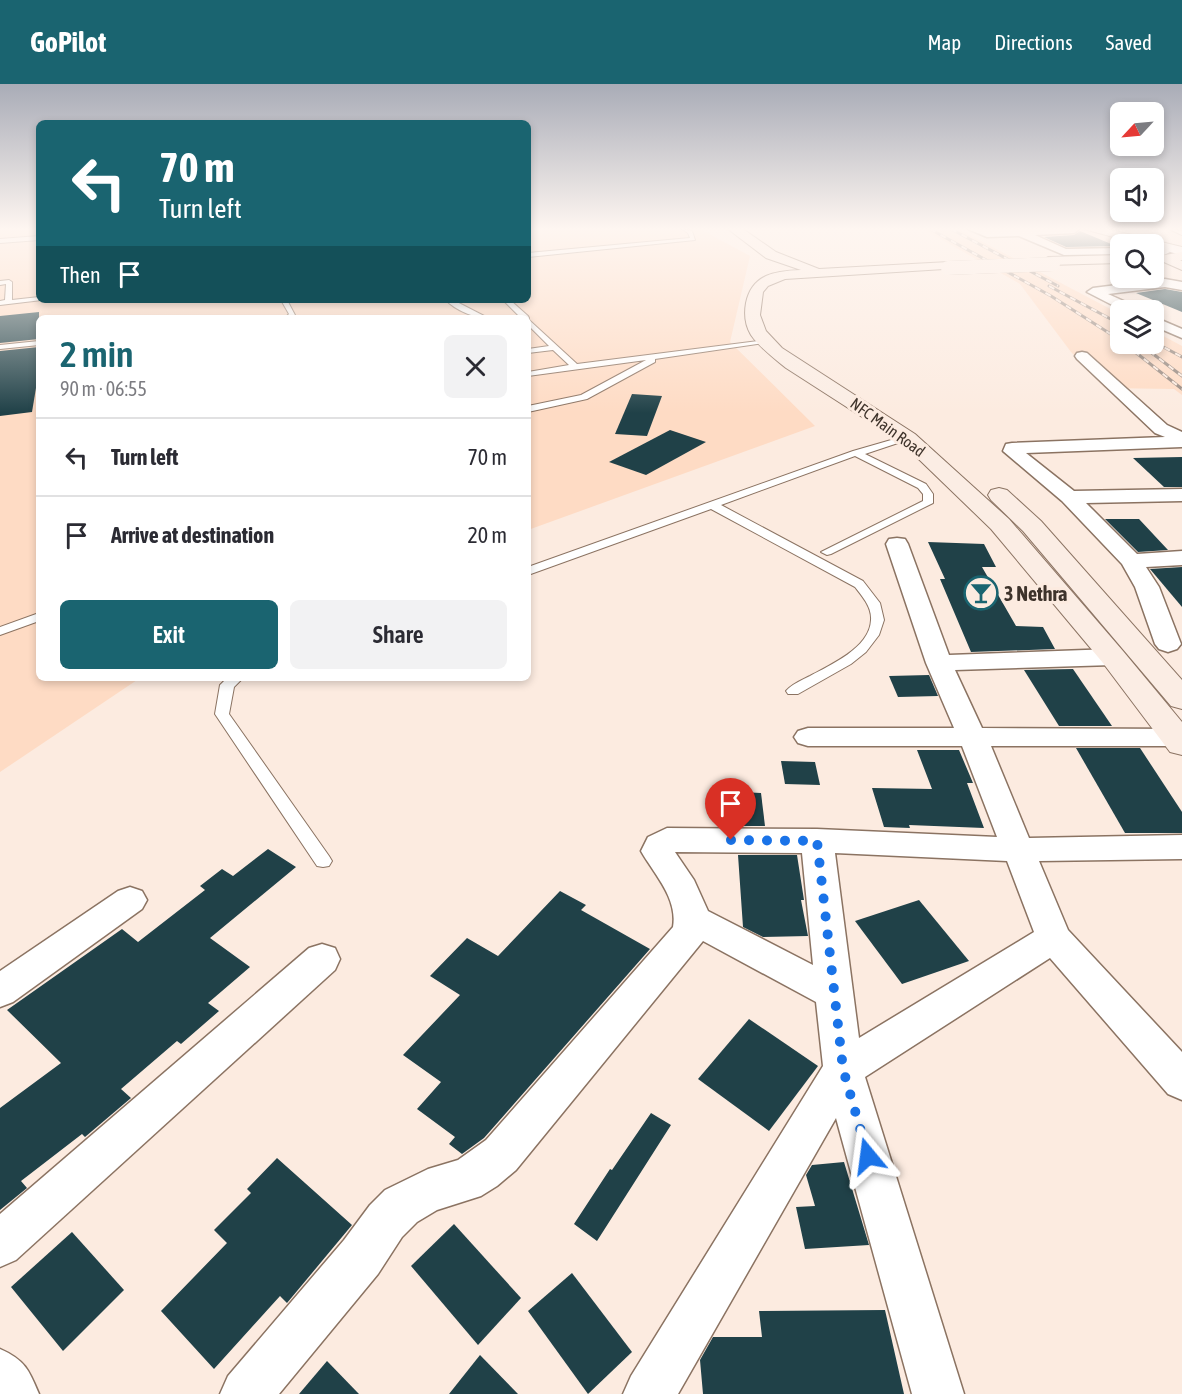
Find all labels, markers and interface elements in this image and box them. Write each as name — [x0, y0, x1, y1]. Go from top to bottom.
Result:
text: GoPilot — [30, 26, 106, 58]
text: Map — [927, 30, 961, 54]
text: Directions — [994, 30, 1073, 54]
text: Saved — [1106, 30, 1152, 54]
north arrow — [1110, 102, 1164, 156]
map controls — [1110, 102, 1164, 354]
text: 70 m — [159, 143, 234, 191]
icon: left — [60, 144, 138, 222]
button: sound — [1110, 168, 1164, 222]
text: Turn left — [159, 193, 242, 224]
button: search — [1110, 234, 1164, 288]
icon: arrive — [113, 258, 146, 291]
text: Then — [60, 262, 101, 288]
button: layers — [1110, 300, 1164, 354]
text: 2 min — [60, 333, 134, 375]
button: close — [444, 335, 507, 398]
text: 90 m · 06:55 — [60, 377, 147, 400]
street label: NFC Main Road — [847, 394, 929, 460]
icon: left — [60, 441, 93, 474]
text: Turn left — [111, 444, 178, 470]
text: 70 m — [467, 444, 507, 470]
icon: arrive — [60, 519, 93, 552]
text: Arrive at destination — [111, 522, 274, 548]
text: 20 m — [467, 522, 507, 548]
bar icon: 3 Nethra — [963, 575, 999, 611]
place label: 3 Nethra — [1004, 582, 1067, 605]
button: Exit — [60, 600, 278, 669]
button: Share — [290, 600, 507, 669]
pin — [705, 778, 756, 840]
icon: arrive — [714, 787, 747, 820]
position arrow — [836, 1124, 900, 1188]

